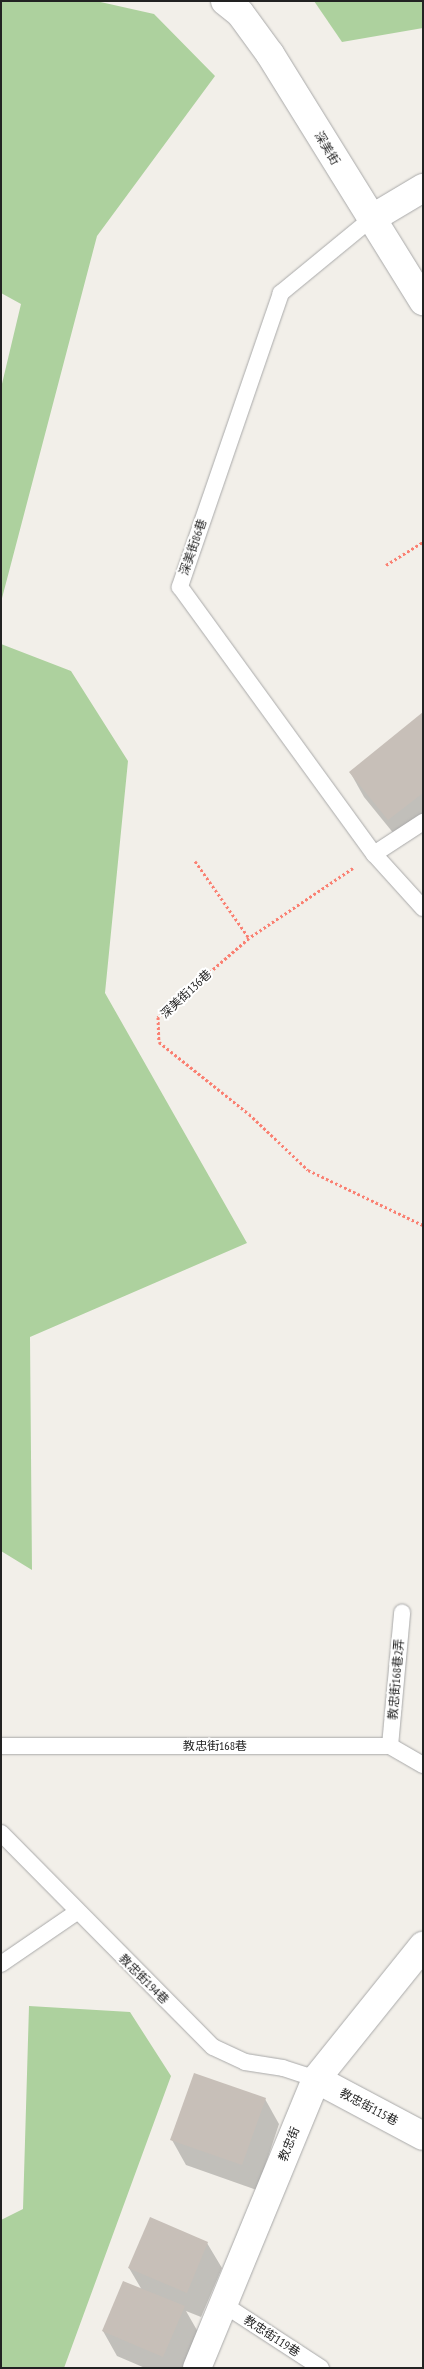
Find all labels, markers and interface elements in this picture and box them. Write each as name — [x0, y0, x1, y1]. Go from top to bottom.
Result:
street label: 深美街 — [312, 129, 342, 167]
street label: 深美街86巷 — [177, 517, 209, 577]
street label: 深美街136巷 — [158, 967, 214, 1021]
street label: 教忠街168巷2弄 — [385, 1638, 407, 1720]
street label: 教忠街168巷 — [183, 1739, 247, 1753]
street label: 教忠街194巷 — [116, 1951, 172, 2007]
street label: 教忠街115巷 — [337, 2086, 401, 2128]
street label: 教忠街 — [276, 2125, 302, 2163]
street label: 教忠街119巷 — [241, 2312, 303, 2360]

